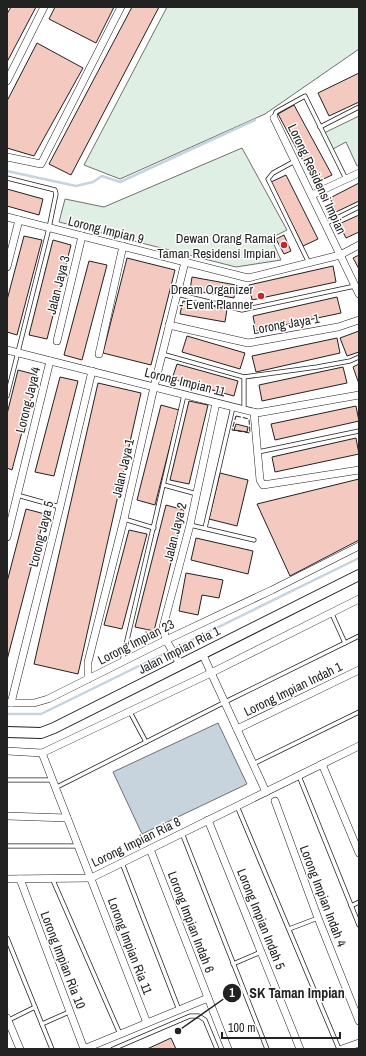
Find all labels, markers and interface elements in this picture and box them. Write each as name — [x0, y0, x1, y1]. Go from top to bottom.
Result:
street label: Lorong Residensi Impian — [284, 121, 350, 237]
street label: Lorong Impian 9 — [66, 212, 146, 248]
place label: Dewan Orang Ramai Taman Residensi Impian — [157, 230, 276, 262]
marker: Dewan Orang Ramai Taman Residensi Impian — [279, 240, 289, 250]
street label: Jalan Jaya 3 — [43, 254, 74, 316]
place label: Dream Organizer - Event Planner — [171, 281, 253, 313]
marker: Dream Organizer - Event Planner — [256, 291, 266, 301]
street label: Lorong Jaya 1 — [251, 310, 321, 338]
street label: Lorong Impian 11 — [143, 364, 227, 400]
street label: Lorong Jaya 4 — [12, 365, 44, 435]
street label: Jalan Jaya 1 — [108, 437, 138, 499]
street label: Lorong Jaya 5 — [25, 499, 57, 569]
street label: Jalan Jaya 2 — [160, 501, 191, 563]
street label: Lorong Impian 23 — [95, 615, 177, 669]
street label: Jalan Impian Ria 1 — [135, 622, 223, 678]
street label: Lorong Impian Indah 1 — [241, 658, 345, 720]
street label: Lorong Impian Ria 8 — [89, 813, 183, 871]
street label: Lorong Impian Indah 4 — [296, 843, 350, 949]
street label: Lorong Impian Indah 5 — [233, 866, 289, 972]
street label: Lorong Impian Indah 6 — [164, 869, 218, 975]
street label: Lorong Impian Ria 11 — [104, 895, 156, 997]
street label: Lorong Impian Ria 10 — [37, 909, 89, 1011]
callout: SK Taman Impian — [222, 980, 353, 1006]
text: SK Taman Impian — [249, 984, 345, 1002]
text: 1 — [229, 985, 235, 1001]
scale bar — [222, 1014, 340, 1040]
text: 100 m — [228, 1020, 255, 1036]

